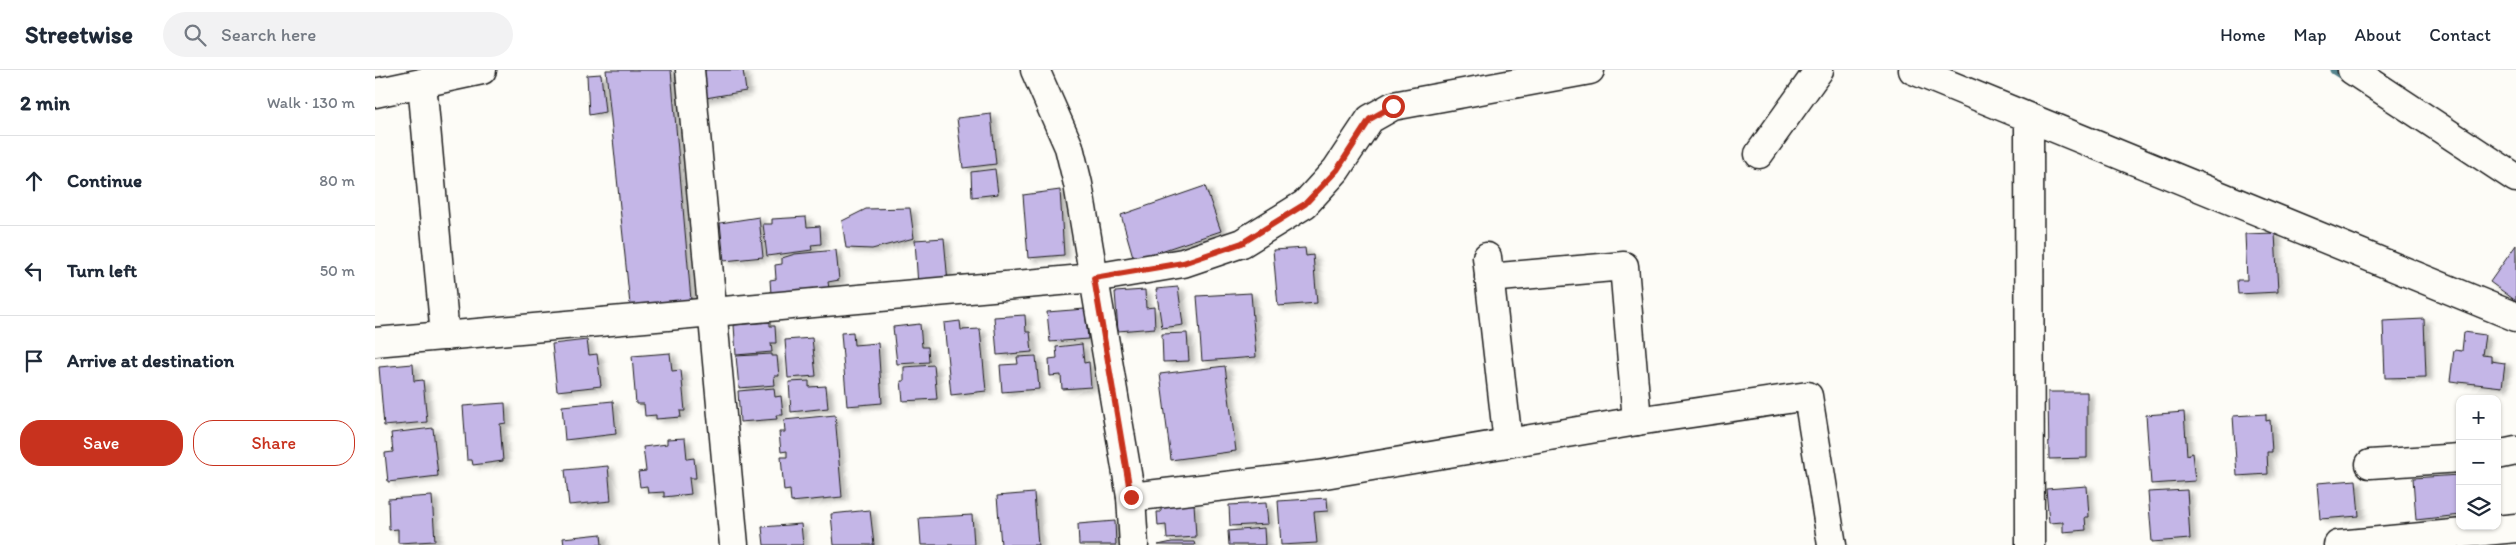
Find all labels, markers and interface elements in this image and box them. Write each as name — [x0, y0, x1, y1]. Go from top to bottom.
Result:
search box — [163, 12, 513, 57]
text: Streetwise — [25, 20, 133, 49]
icon: search — [181, 21, 209, 49]
text: Search here — [221, 23, 316, 46]
text: Home — [2220, 24, 2266, 46]
text: Map — [2294, 24, 2327, 46]
text: About — [2355, 24, 2401, 46]
text: Contact — [2429, 24, 2491, 46]
text: 2 min — [20, 90, 70, 115]
text: Walk · 130 m — [267, 93, 355, 112]
route start — [1382, 95, 1405, 118]
icon: ahead — [20, 167, 48, 195]
text: Continue — [67, 169, 142, 192]
text: 80 m — [319, 171, 355, 190]
icon: left — [20, 257, 48, 285]
text: Turn left — [67, 259, 137, 282]
text: 50 m — [320, 261, 355, 280]
icon: arrive — [20, 347, 48, 375]
text: Arrive at destination — [67, 349, 234, 372]
map controls — [2456, 395, 2501, 530]
button: + — [2456, 395, 2501, 440]
button: Save — [20, 420, 183, 466]
button: Share — [193, 420, 355, 466]
button: − — [2456, 440, 2501, 485]
button: layers — [2456, 485, 2501, 530]
route end — [1120, 486, 1143, 509]

